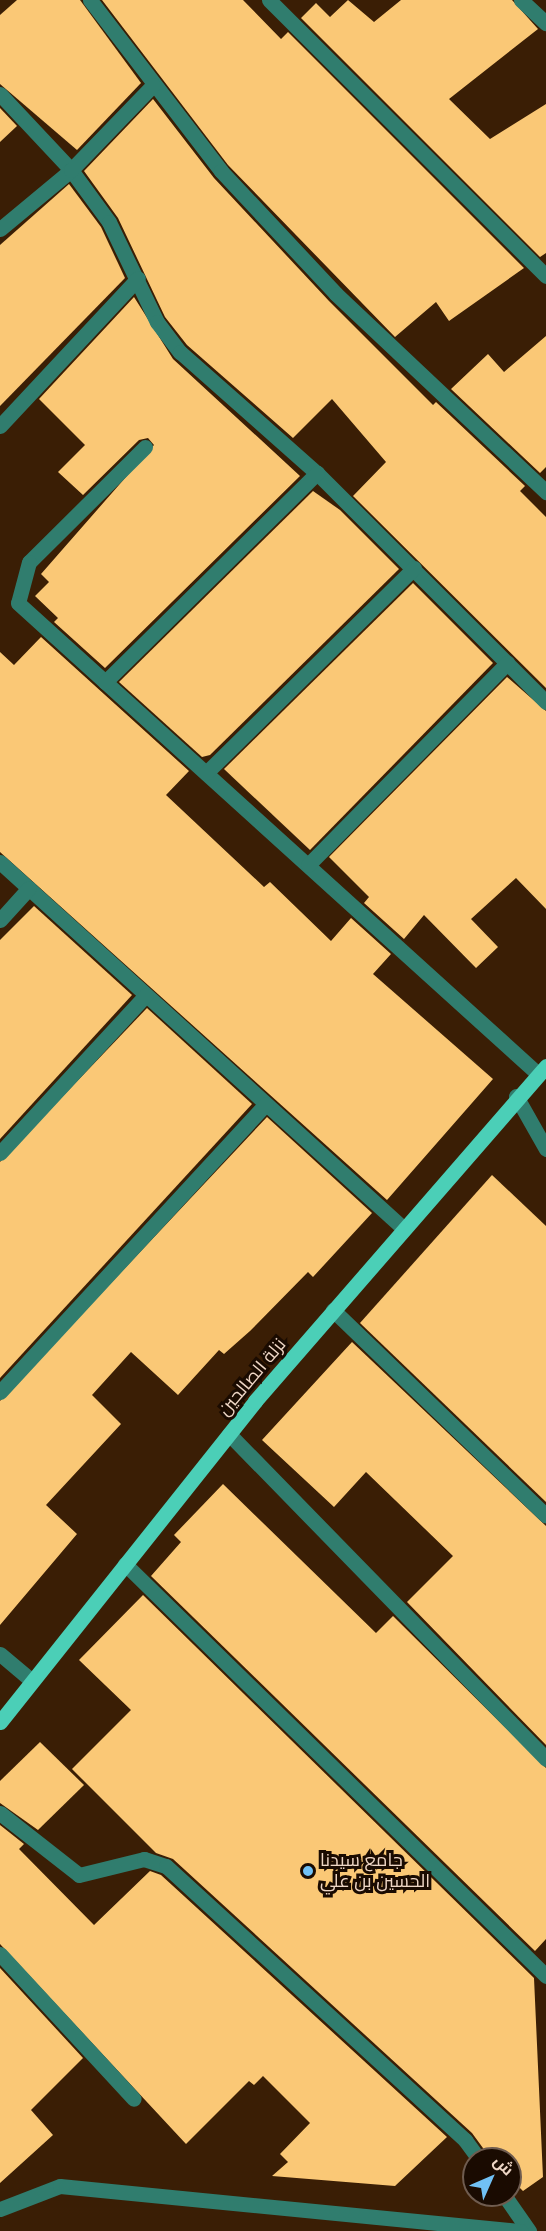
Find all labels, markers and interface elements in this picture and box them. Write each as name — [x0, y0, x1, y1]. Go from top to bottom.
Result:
street label: نزلة الصالحين — [213, 1334, 291, 1420]
place label: جامع سيدنا الحسين بن علي — [320, 1850, 430, 1892]
marker: جامع سيدنا الحسين بن علي — [301, 1864, 315, 1878]
north arrow — [462, 2147, 522, 2207]
text: ش — [490, 2151, 518, 2179]

